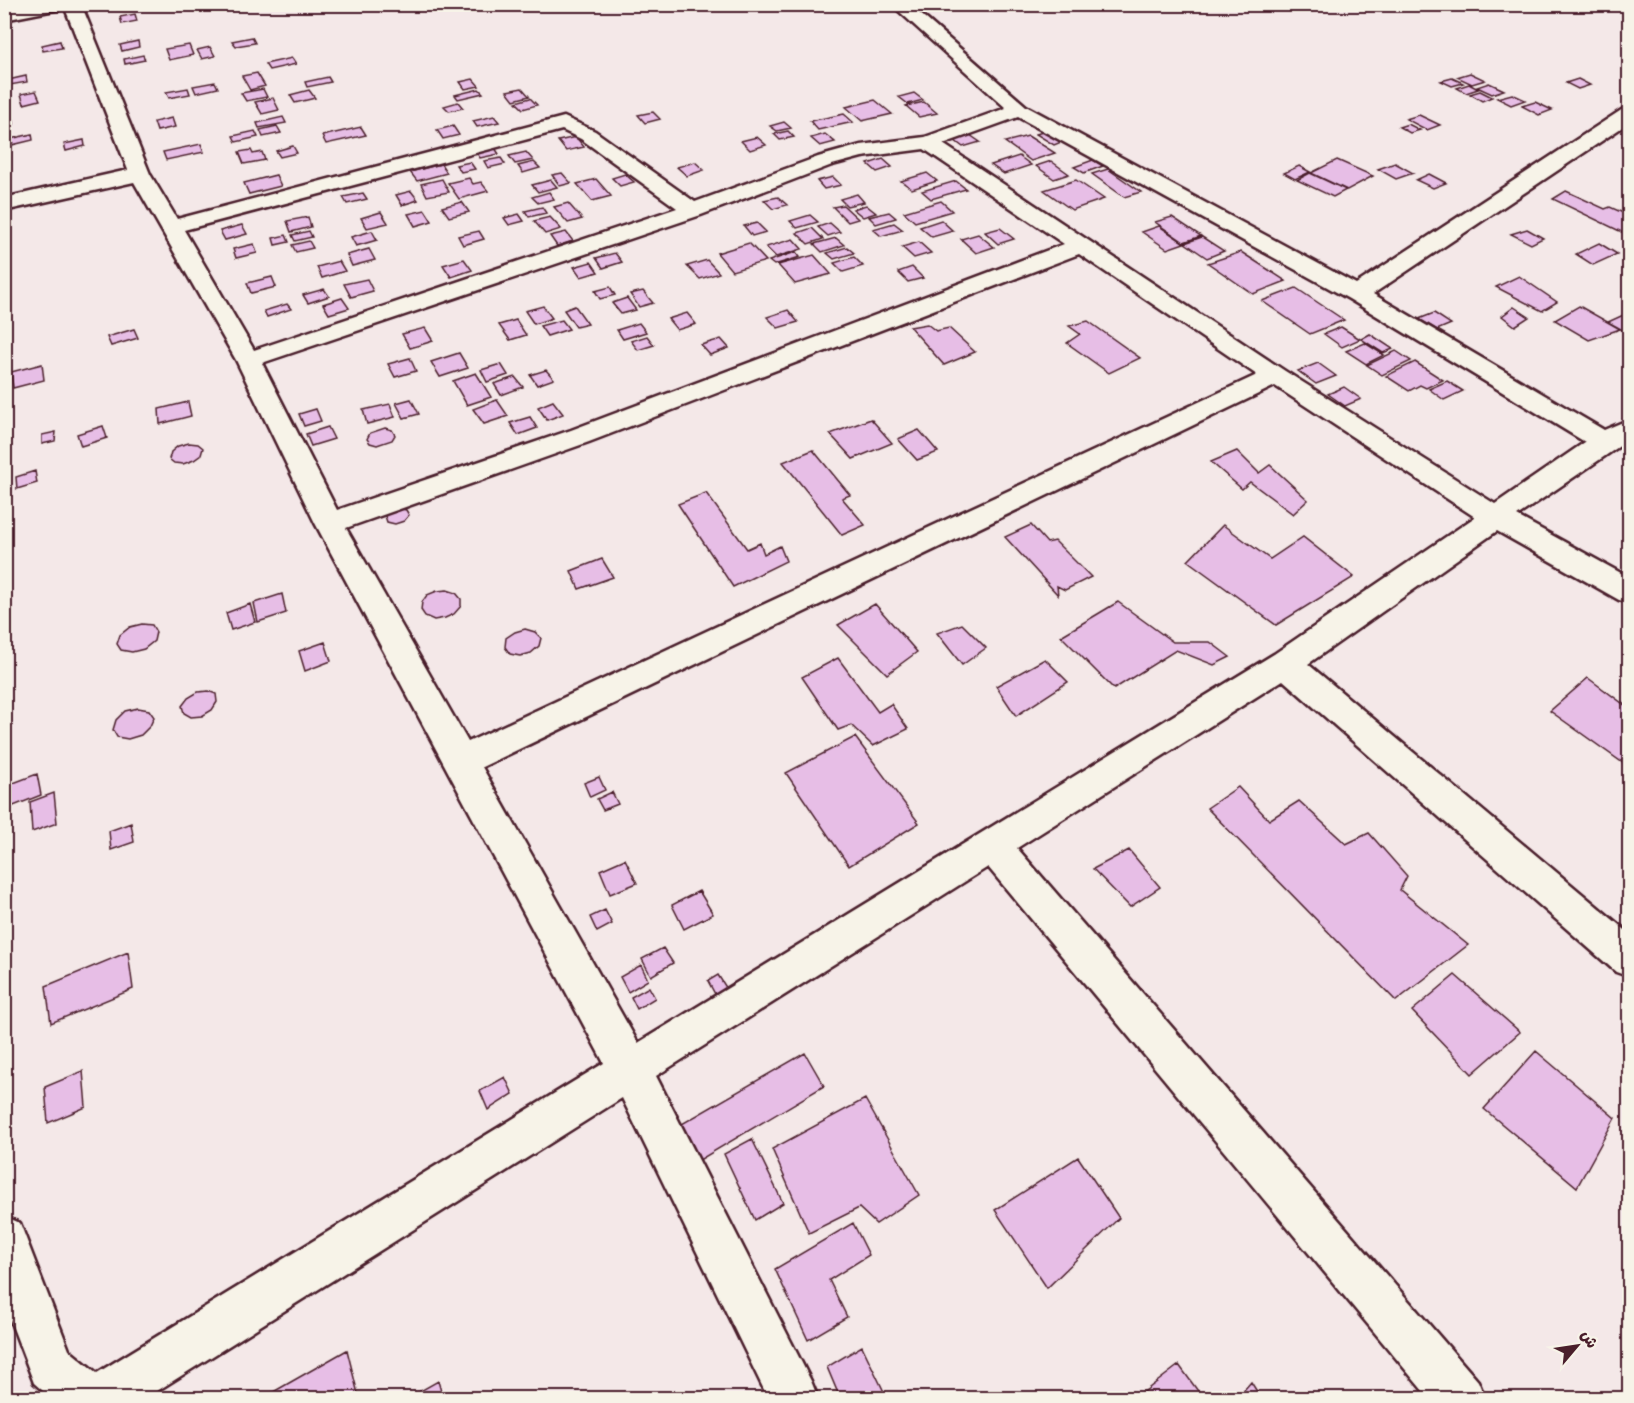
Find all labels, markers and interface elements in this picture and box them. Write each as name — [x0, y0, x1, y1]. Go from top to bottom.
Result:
north arrow — [1547, 1316, 1607, 1376]
text: ش — [1576, 1327, 1601, 1352]

